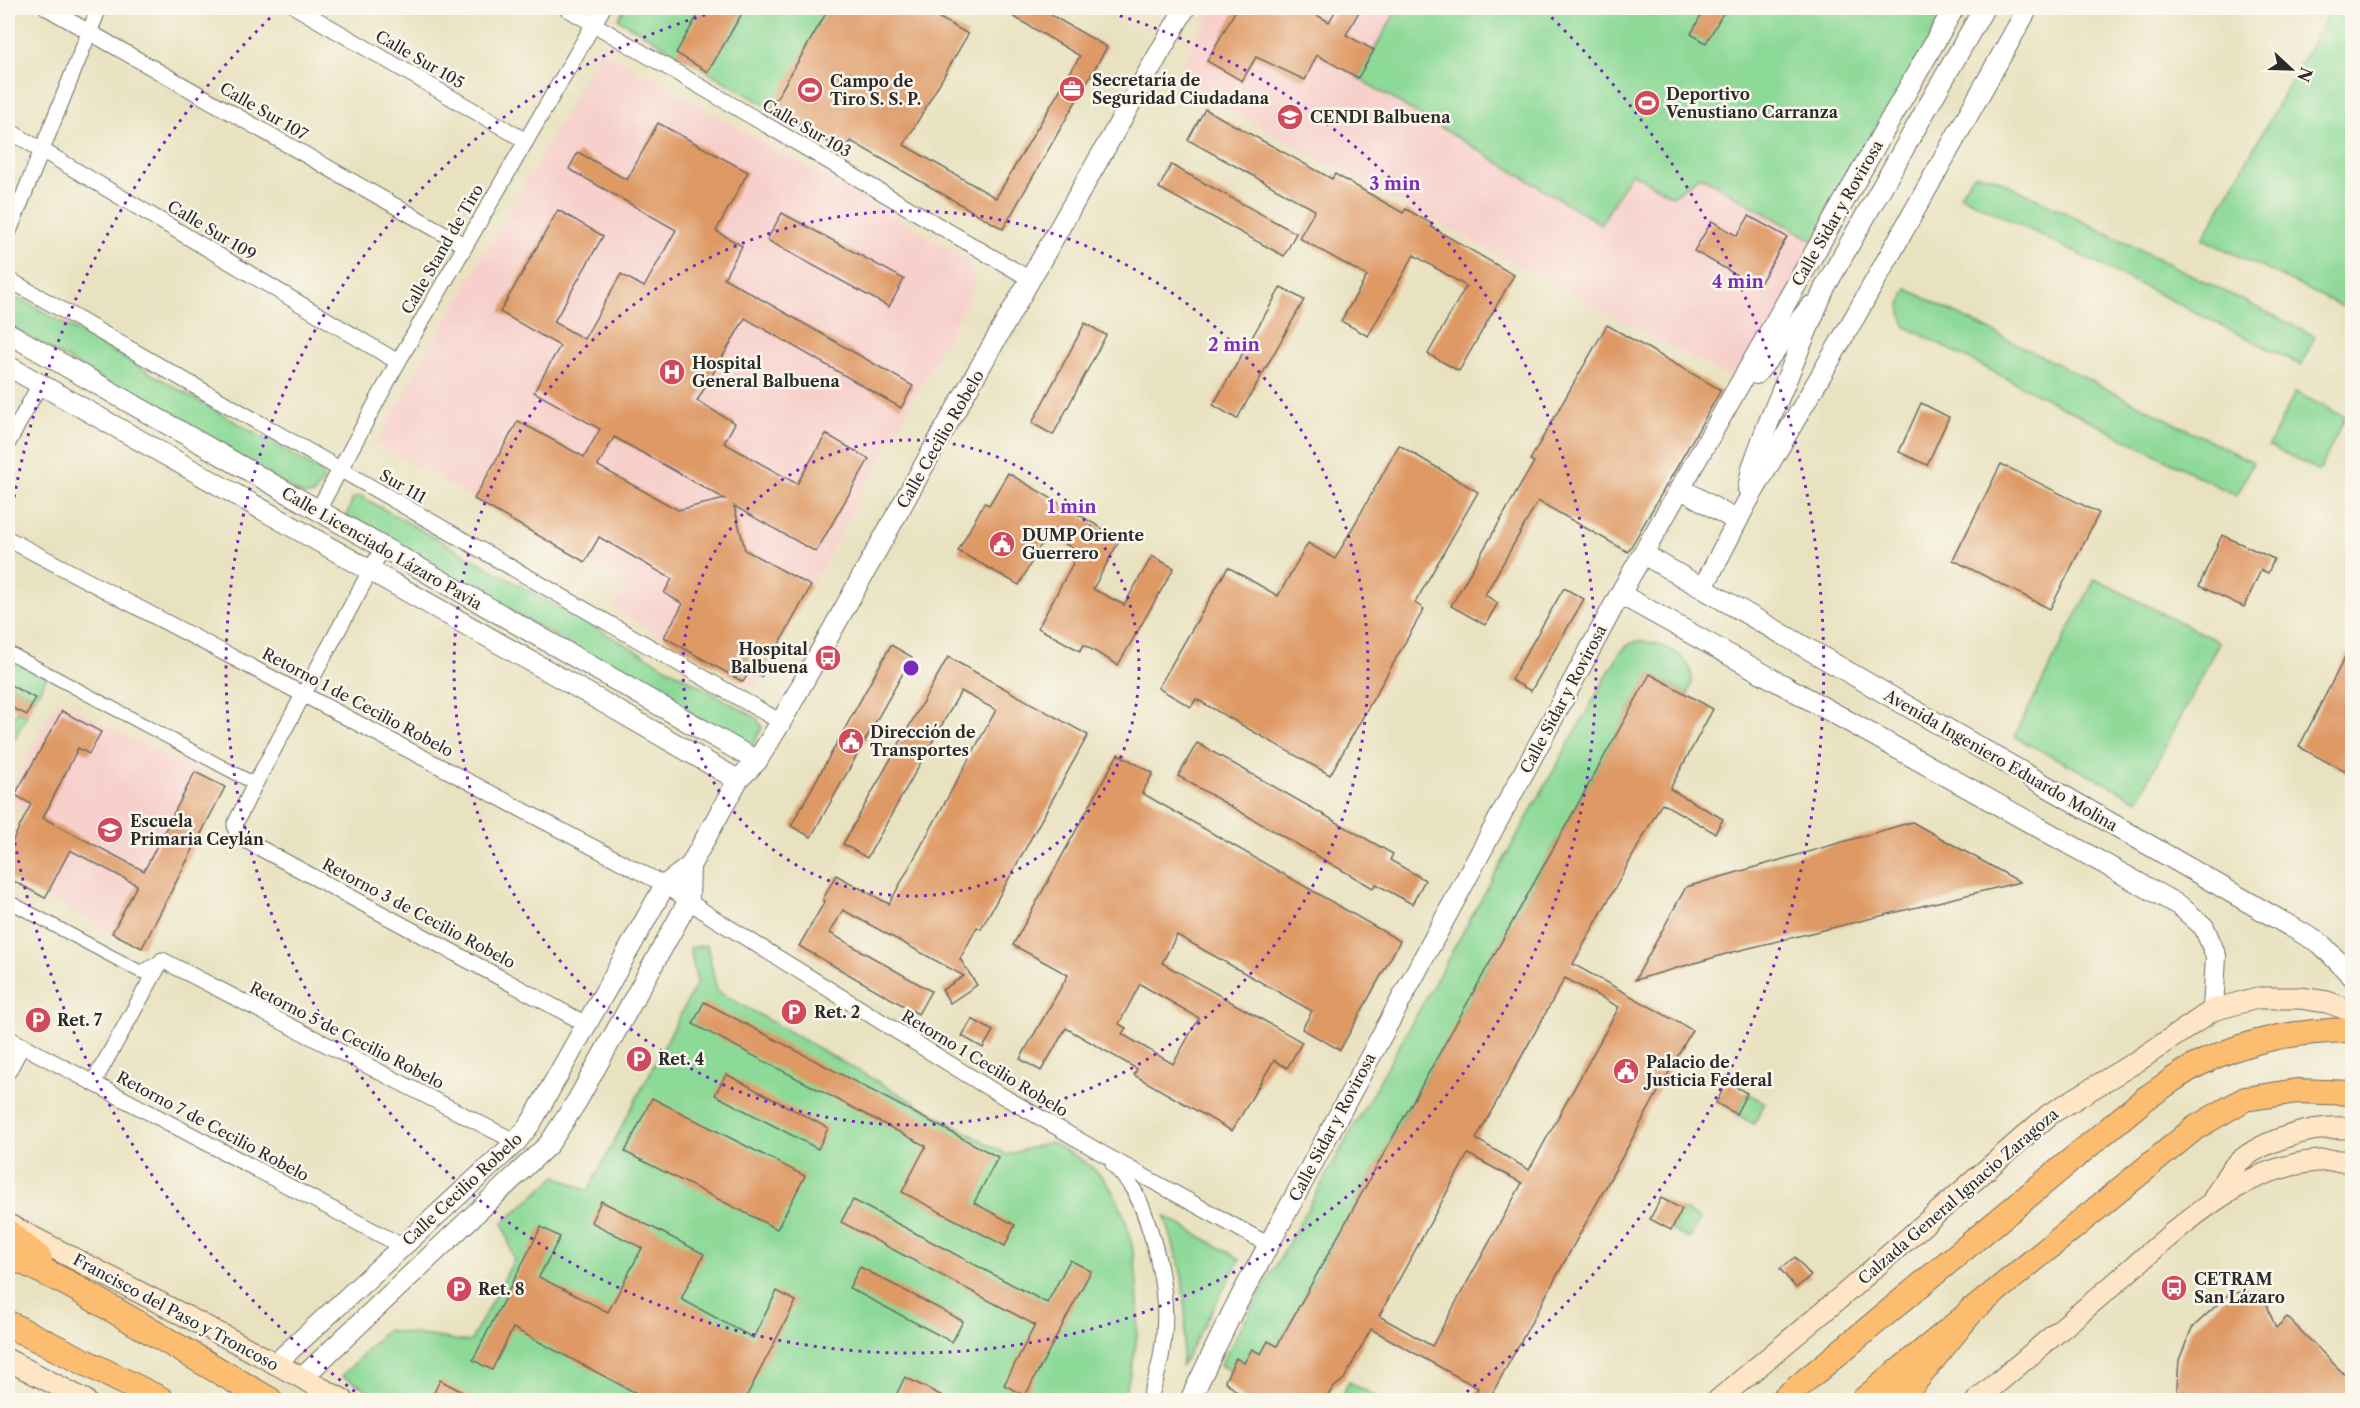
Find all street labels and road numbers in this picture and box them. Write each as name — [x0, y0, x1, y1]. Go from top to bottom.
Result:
street label: Calle Sur 105 — [372, 26, 468, 92]
street label: Calle Sur 107 — [216, 78, 312, 144]
street label: Calle Sur 103 — [759, 95, 855, 161]
street label: Calle Sidar y Rovirosa — [1787, 136, 1887, 290]
street label: Calle Stand de Tiro — [397, 180, 487, 318]
street label: Calle Sur 109 — [164, 196, 260, 264]
street label: Calle Cecilio Robelo — [892, 366, 988, 512]
street label: Sur 111 — [376, 465, 430, 507]
street label: Calle Licenciado Lázaro Pavia — [278, 482, 486, 614]
street label: Calle Sidar y Rovirosa — [1515, 621, 1611, 777]
street label: Retorno 1 de Cecilio Robelo — [259, 643, 457, 761]
street label: Avenida Ingeniero Eduardo Molina — [1880, 684, 2122, 835]
street label: Retorno 3 de Cecilio Robelo — [319, 854, 519, 973]
street label: Retorno 5 de Cecilio Robelo — [246, 977, 448, 1093]
street label: Retorno 1 Cecilio Robelo — [898, 1005, 1072, 1121]
street label: Calle Sidar y Rovirosa — [1284, 1049, 1380, 1205]
street label: Retorno 7 de Cecilio Robelo — [113, 1067, 313, 1185]
street label: Calzada General Ignacio Zaragoza — [1854, 1103, 2063, 1288]
street label: Calle Cecilio Robelo — [398, 1128, 526, 1250]
street label: Francisco del Paso y Troncoso — [70, 1249, 282, 1375]

